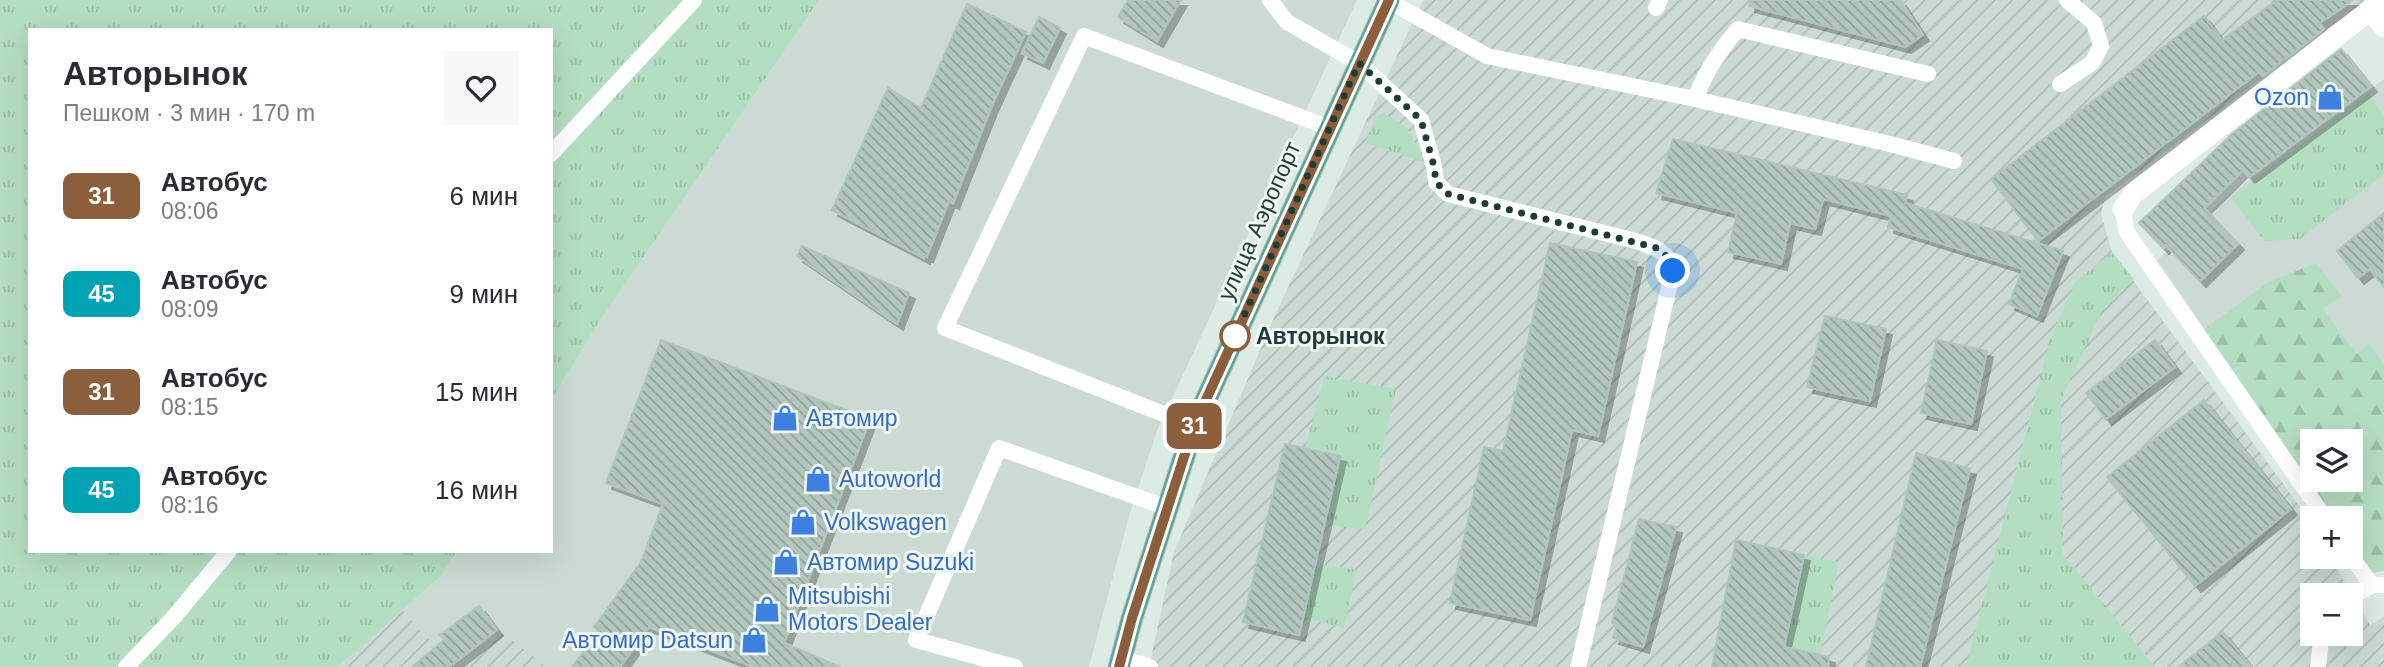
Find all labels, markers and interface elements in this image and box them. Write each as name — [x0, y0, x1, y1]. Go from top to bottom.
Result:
button: heart — [444, 51, 518, 125]
text: Авторынок — [63, 55, 248, 92]
shop icon: Ozon — [2315, 82, 2345, 112]
place label: Ozon — [2254, 84, 2309, 110]
text: Пешком · 3 мин · 170 m — [63, 100, 315, 126]
street label: улица Аэропорт — [1212, 137, 1306, 304]
text: Автобус — [161, 167, 268, 197]
text: 6 мин — [450, 181, 518, 211]
text: 31 — [88, 182, 115, 209]
text: 08:06 — [161, 198, 219, 224]
your location — [1655, 253, 1690, 288]
text: Автобус — [161, 265, 268, 295]
text: 9 мин — [450, 279, 518, 309]
text: 45 — [88, 280, 115, 307]
text: 08:09 — [161, 296, 219, 322]
marker: Авторынок — [1220, 321, 1250, 351]
place label: Авторынок — [1256, 323, 1385, 349]
text: Автобус — [161, 363, 268, 393]
text: 15 мин — [435, 377, 518, 407]
text: 31 — [88, 378, 115, 405]
text: 08:15 — [161, 394, 219, 420]
shop icon: Автомир — [770, 403, 800, 433]
line badge: 31 — [1162, 403, 1226, 449]
place label: Автомир — [806, 405, 898, 431]
text: 31 — [1181, 412, 1207, 439]
map controls — [2300, 429, 2363, 646]
button: layers — [2300, 429, 2363, 492]
text: Автобус — [161, 461, 268, 491]
shop icon: Autoworld — [803, 464, 833, 494]
place label: Autoworld — [839, 466, 941, 492]
text: 16 мин — [435, 475, 518, 505]
text: 45 — [88, 476, 115, 503]
text: 08:16 — [161, 492, 219, 518]
button: + — [2300, 506, 2363, 569]
shop icon: Volkswagen — [788, 507, 818, 537]
place label: Volkswagen — [824, 509, 947, 535]
shop icon: Автомир Suzuki — [771, 547, 801, 577]
place label: Автомир Suzuki — [807, 549, 974, 575]
place label: Mitsubishi Motors Dealer — [788, 583, 933, 635]
button: − — [2300, 583, 2363, 646]
shop icon: Mitsubishi Motors Dealer — [752, 594, 782, 624]
shop icon: Автомир Datsun — [739, 625, 769, 655]
place label: Автомир Datsun — [562, 627, 733, 653]

